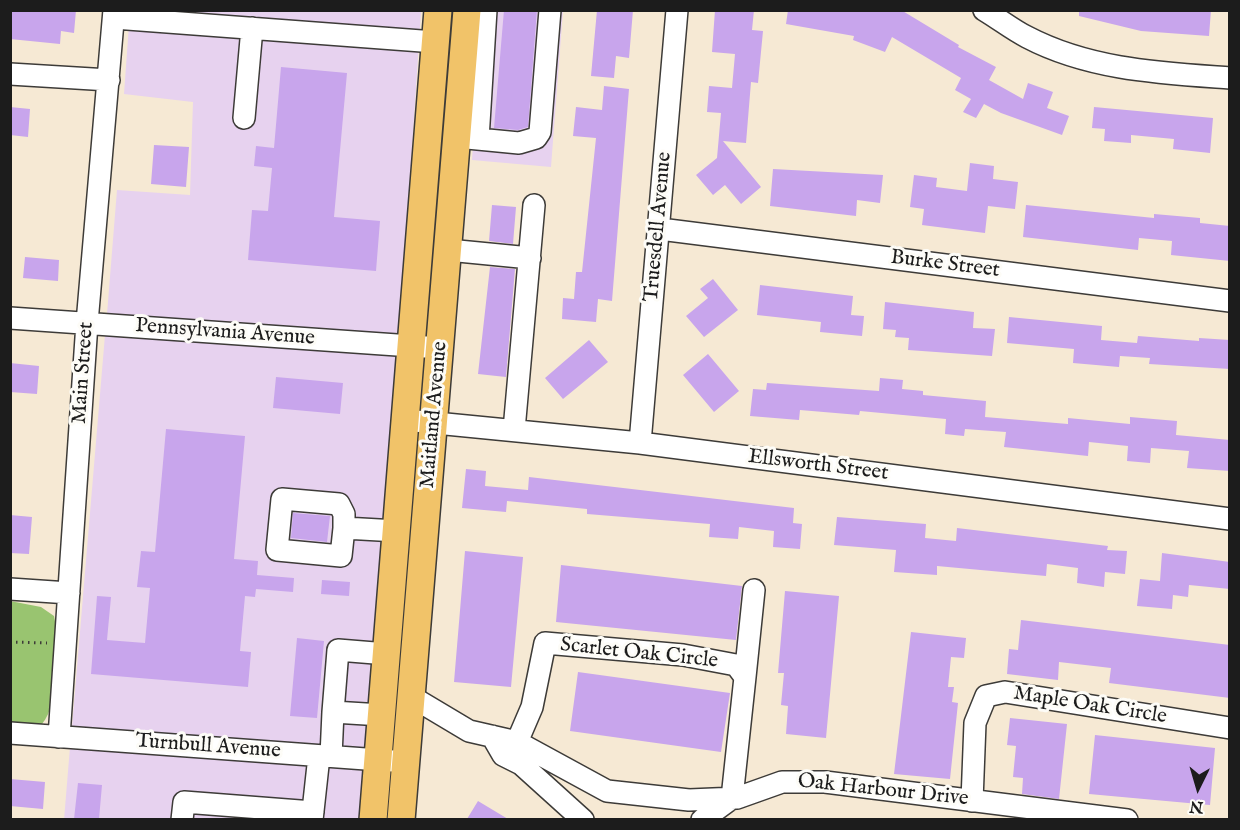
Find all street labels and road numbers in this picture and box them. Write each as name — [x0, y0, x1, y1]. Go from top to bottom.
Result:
street label: Truesdell Avenue — [640, 151, 678, 303]
street label: Burke Street — [889, 246, 1001, 284]
street label: Pennsylvania Avenue — [134, 314, 316, 352]
street label: Main Street — [68, 321, 100, 425]
street label: Maitland Avenue — [416, 340, 454, 490]
street label: Ellsworth Street — [746, 445, 890, 487]
street label: Scarlet Oak Circle — [559, 633, 719, 675]
street label: Maple Oak Circle — [1012, 681, 1168, 731]
street label: Turnbull Avenue — [135, 729, 281, 765]
street label: Oak Harbour Drive — [796, 769, 970, 813]

